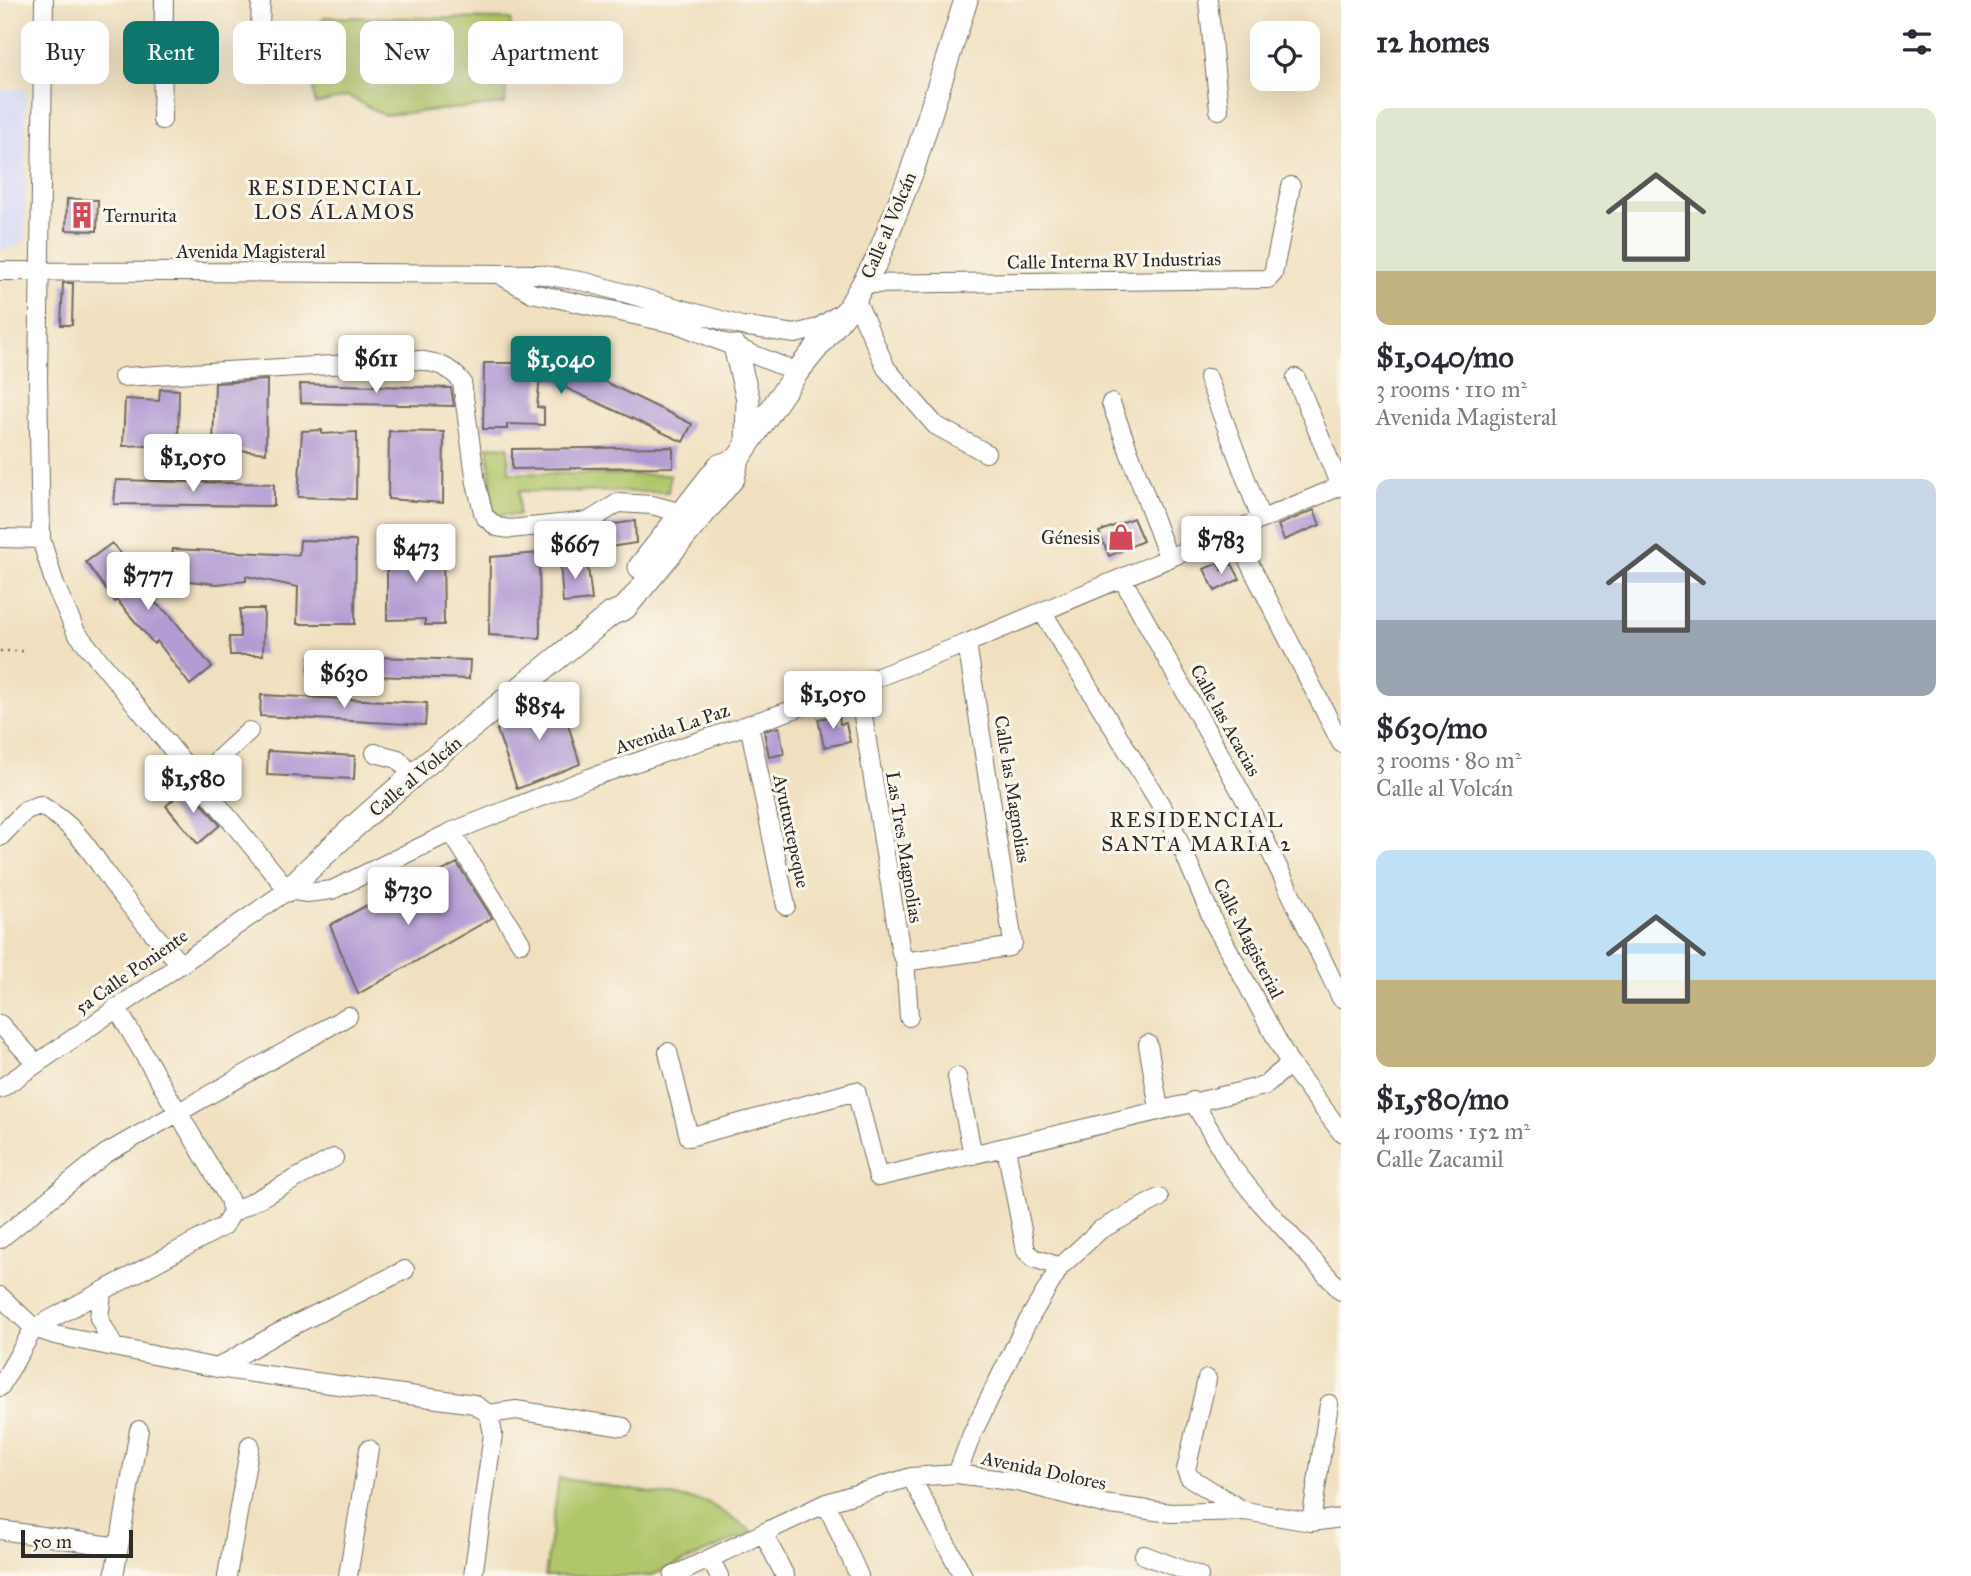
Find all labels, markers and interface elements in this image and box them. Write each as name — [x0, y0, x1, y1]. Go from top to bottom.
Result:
chip: Buy — [21, 21, 109, 84]
chip: Rent — [123, 21, 219, 84]
chip: Filters — [233, 21, 346, 84]
chip: New — [360, 21, 454, 84]
chip: Apartment — [468, 21, 623, 84]
map controls — [1250, 21, 1320, 91]
button: locate — [1250, 21, 1320, 91]
icon: filters — [1898, 23, 1936, 61]
text: 12 homes — [1376, 24, 1489, 60]
icon: home — [1593, 154, 1719, 280]
street label: Calle al Volcán — [856, 169, 921, 282]
district label: RESIDENCIAL LOS ÁLAMOS — [248, 175, 422, 225]
building icon: Ternurita — [67, 200, 97, 230]
place label: Ternurita — [103, 204, 178, 227]
street label: Avenida Magisteral — [175, 240, 327, 264]
street label: Calle Interna RV Industrias — [1007, 247, 1221, 274]
pin: $611 — [335, 336, 417, 395]
pin: $1,040 — [504, 336, 618, 396]
text: $1,040/mo — [1376, 339, 1514, 375]
text: $611 — [354, 344, 398, 372]
text: $1,040 — [527, 345, 595, 373]
text: 3 rooms · 110 m² — [1376, 375, 1527, 403]
text: Avenida Magisteral — [1376, 403, 1557, 431]
pin: $1,050 — [136, 434, 250, 494]
text: $1,050 — [160, 443, 226, 471]
pin: $783 — [1180, 516, 1262, 576]
pin: $667 — [534, 522, 616, 581]
shop icon: Génesis — [1106, 522, 1136, 552]
pin: $473 — [375, 524, 457, 584]
text: $783 — [1197, 525, 1245, 553]
icon: home — [1593, 525, 1719, 651]
place label: Génesis — [1041, 526, 1100, 549]
text: $667 — [550, 530, 600, 558]
text: $473 — [392, 533, 440, 561]
pin: $777 — [107, 552, 189, 612]
text: $777 — [123, 561, 173, 589]
pin: $630 — [303, 650, 385, 710]
text: $630 — [320, 659, 368, 687]
street label: Calle las Acacias — [1185, 660, 1266, 780]
pin: $1,050 — [776, 672, 890, 731]
text: $1,050 — [800, 680, 866, 708]
pin: $854 — [498, 682, 580, 742]
text: $854 — [515, 691, 563, 719]
street label: Avenida La Paz — [611, 698, 733, 759]
text: $630/mo — [1376, 710, 1487, 746]
street label: Calle las Magnolias — [988, 714, 1036, 865]
street label: Calle al Volcán — [364, 731, 466, 822]
text: 3 rooms · 80 m² — [1376, 746, 1521, 774]
pin: $1,580 — [136, 756, 250, 815]
text: $1,580 — [161, 764, 225, 792]
street label: Las Tres Magnolias — [880, 770, 928, 925]
street label: Ayutuxtepeque — [767, 771, 815, 890]
text: Calle al Volcán — [1376, 774, 1513, 802]
district label: RESIDENCIAL SANTA MARIA 2 — [1101, 807, 1293, 857]
pin: $730 — [367, 867, 449, 927]
street label: Calle Magisterial — [1207, 874, 1289, 1003]
text: $730 — [384, 876, 432, 904]
icon: home — [1593, 896, 1719, 1022]
street label: 5a Calle Poniente — [70, 924, 192, 1019]
text: $1,580/mo — [1376, 1081, 1509, 1117]
text: 4 rooms · 152 m² — [1376, 1117, 1530, 1145]
text: Calle Zacamil — [1376, 1145, 1504, 1173]
street label: Avenida Dolores — [978, 1446, 1109, 1495]
scale bar — [21, 1527, 133, 1559]
text: 50 m — [32, 1530, 72, 1553]

